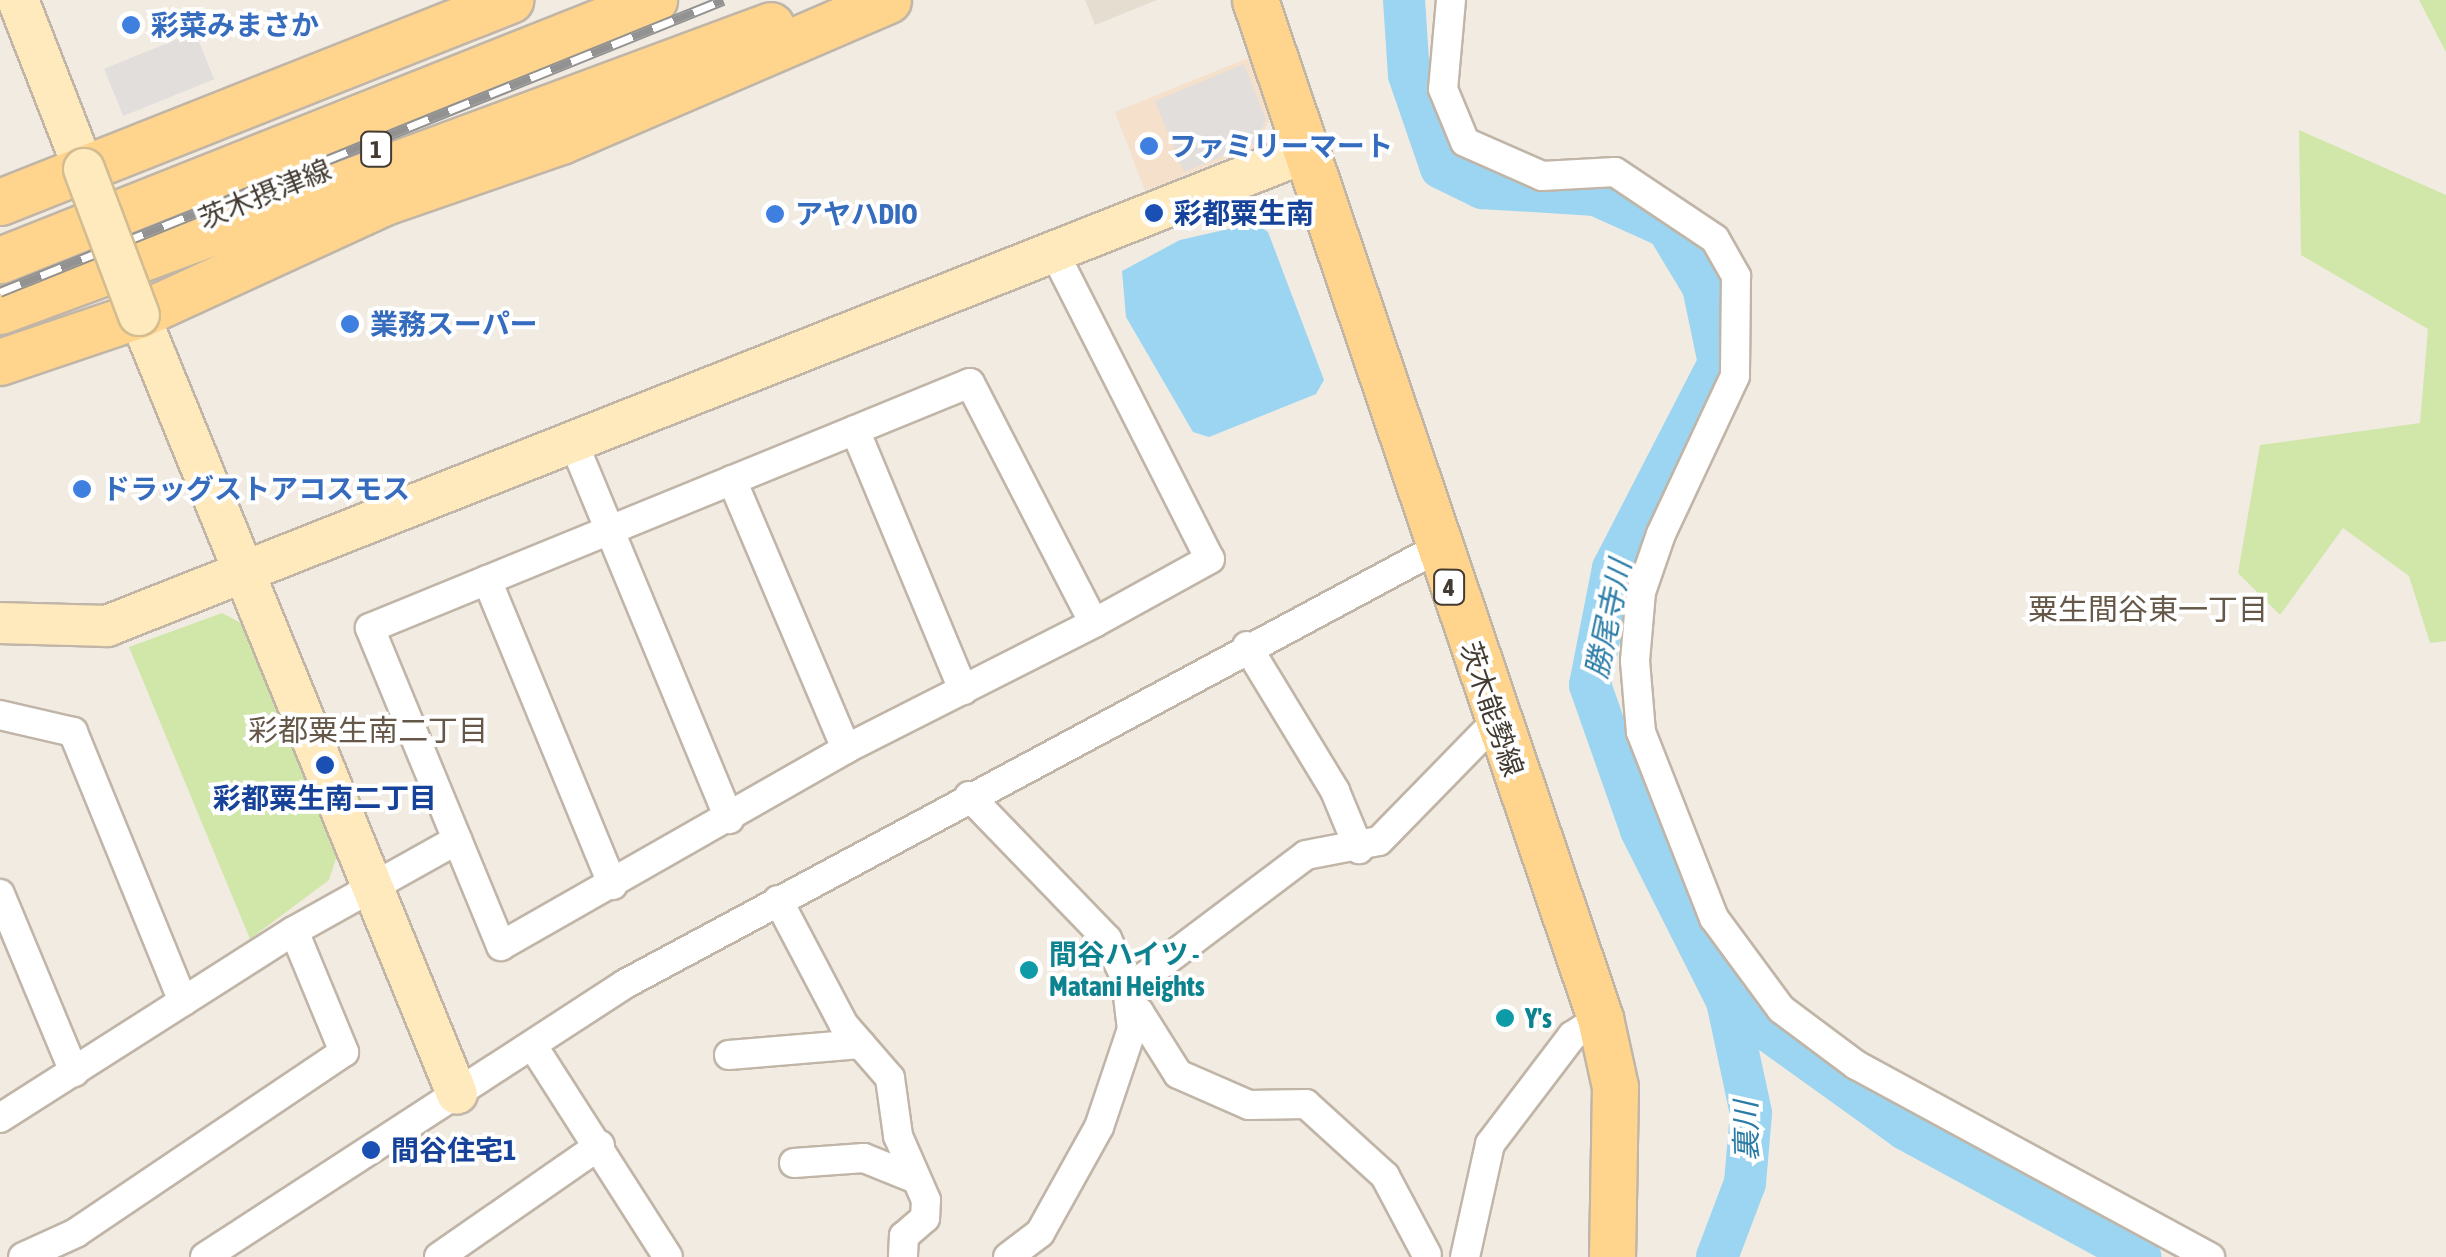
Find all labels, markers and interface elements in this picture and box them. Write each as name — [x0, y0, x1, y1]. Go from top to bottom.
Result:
place label: 彩菜みまさか — [151, 8, 319, 42]
marker: 彩菜みまさか — [120, 14, 142, 36]
road number: 1 — [358, 129, 394, 169]
place label: ファミリーマート — [1169, 129, 1393, 163]
marker: ファミリーマート — [1138, 135, 1160, 157]
street label: 茨木摂津線 — [194, 152, 336, 236]
place label: 彩都粟生南 — [1174, 196, 1314, 230]
place label: アヤハDIO — [795, 197, 918, 231]
marker: 彩都粟生南 — [1143, 202, 1165, 224]
marker: アヤハDIO — [764, 203, 786, 225]
place label: 業務スーパー — [370, 307, 538, 341]
marker: 業務スーパー — [339, 313, 361, 335]
place label: ドラッグストアコスモス — [102, 472, 410, 506]
marker: ドラッグストアコスモス — [71, 478, 93, 500]
water label: 勝尾寺川 — [1578, 557, 1638, 681]
road number: 4 — [1432, 567, 1466, 607]
district label: 粟生間谷東一丁目 — [2028, 591, 2268, 627]
street label: 茨木能勢線 — [1453, 637, 1531, 781]
district label: 彩都粟生南二丁目 — [248, 712, 488, 748]
marker: 彩都粟生南二丁目 — [314, 754, 336, 776]
place label: 彩都粟生南二丁目 — [213, 781, 437, 815]
place label: 間谷ハイツ - Matani Heights — [1049, 937, 1205, 1003]
marker: 間谷ハイツ - Matani Heights — [1018, 959, 1040, 981]
place label: Y's — [1525, 1001, 1552, 1035]
marker: Y's — [1494, 1007, 1516, 1029]
water label: 裏川 — [1727, 1101, 1765, 1161]
place label: 間谷住宅1 — [391, 1133, 516, 1167]
marker: 間谷住宅1 — [360, 1139, 382, 1161]

